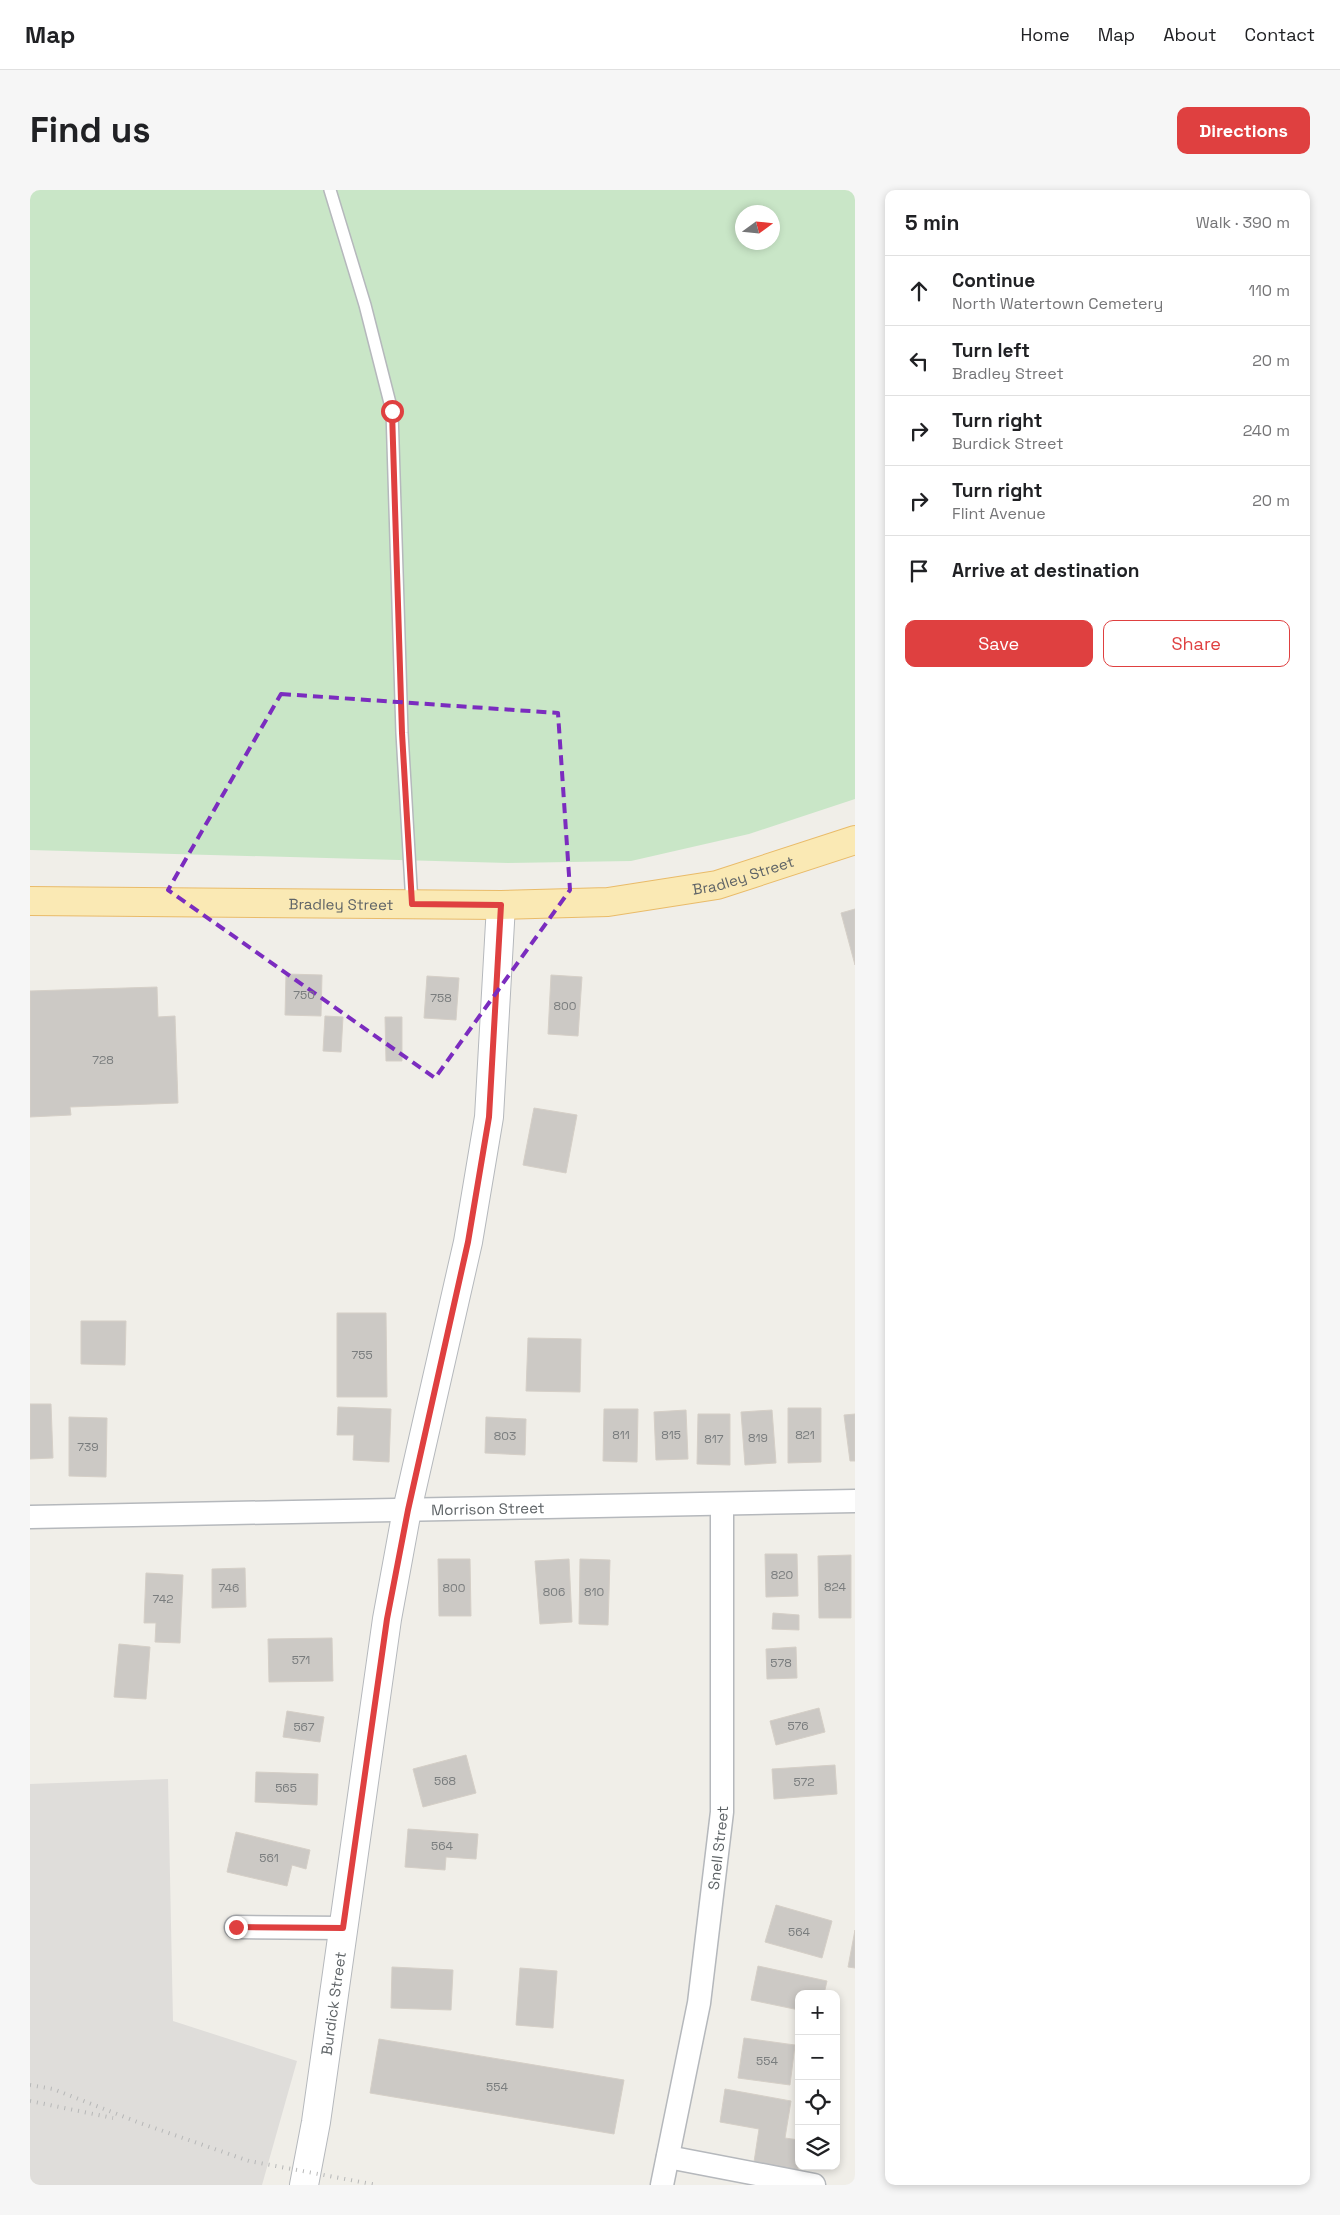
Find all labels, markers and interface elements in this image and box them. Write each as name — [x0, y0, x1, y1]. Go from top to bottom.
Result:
text: Map — [25, 19, 75, 50]
text: Home — [1021, 23, 1070, 46]
text: Map — [1098, 23, 1135, 46]
text: About — [1163, 23, 1217, 46]
text: Contact — [1245, 23, 1315, 46]
button: Directions — [1177, 107, 1310, 154]
text: Find us — [30, 108, 151, 152]
north arrow — [735, 205, 780, 250]
text: 5 min — [905, 209, 959, 236]
text: Walk · 390 m — [1196, 212, 1290, 233]
text: Continue — [952, 268, 1035, 293]
icon: ahead — [905, 277, 933, 305]
text: 110 m — [1248, 280, 1290, 301]
text: North Watertown Cemetery — [952, 293, 1163, 314]
text: Turn left — [952, 338, 1030, 363]
icon: left — [905, 347, 933, 375]
text: 20 m — [1252, 350, 1290, 371]
text: Bradley Street — [952, 363, 1064, 384]
route start — [381, 400, 404, 423]
text: Turn right — [952, 408, 1042, 433]
icon: right — [905, 417, 933, 445]
text: 240 m — [1243, 420, 1290, 441]
text: Burdick Street — [952, 433, 1064, 454]
text: Turn right — [952, 478, 1042, 503]
icon: right — [905, 487, 933, 515]
text: 20 m — [1252, 490, 1290, 511]
text: Flint Avenue — [952, 503, 1046, 524]
icon: arrive — [905, 557, 933, 585]
text: Arrive at destination — [952, 558, 1140, 583]
button: Save — [905, 620, 1093, 667]
button: Share — [1103, 620, 1290, 667]
street label: Bradley Street — [691, 851, 796, 898]
street label: Bradley Street — [288, 894, 394, 914]
house number: 750 — [293, 987, 315, 1003]
house number: 758 — [430, 990, 452, 1006]
house number: 800 — [554, 998, 576, 1014]
house number: 728 — [92, 1052, 114, 1068]
house number: 755 — [351, 1347, 373, 1363]
house number: 811 — [612, 1427, 630, 1443]
house number: 815 — [661, 1427, 681, 1443]
house number: 821 — [795, 1427, 815, 1443]
house number: 803 — [494, 1428, 516, 1444]
house number: 819 — [748, 1430, 768, 1446]
house number: 817 — [704, 1431, 724, 1447]
house number: 739 — [77, 1439, 99, 1455]
street label: Morrison Street — [431, 1498, 545, 1519]
house number: 820 — [771, 1567, 793, 1583]
house number: 824 — [824, 1579, 846, 1595]
house number: 746 — [219, 1580, 239, 1596]
house number: 800 — [443, 1580, 465, 1596]
house number: 806 — [543, 1584, 565, 1600]
house number: 810 — [584, 1584, 604, 1600]
house number: 742 — [153, 1591, 173, 1607]
house number: 571 — [292, 1652, 310, 1668]
house number: 578 — [770, 1655, 792, 1671]
house number: 576 — [787, 1718, 809, 1734]
house number: 567 — [293, 1719, 315, 1735]
house number: 568 — [434, 1773, 456, 1789]
house number: 572 — [794, 1774, 814, 1790]
house number: 565 — [275, 1780, 297, 1796]
street label: Snell Street — [703, 1806, 732, 1891]
house number: 564 — [431, 1838, 454, 1854]
house number: 561 — [259, 1850, 279, 1866]
route end — [225, 1916, 248, 1939]
house number: 564 — [788, 1924, 811, 1940]
street label: Burdick Street — [316, 1950, 349, 2056]
map controls — [795, 1990, 840, 2170]
button: + — [795, 1990, 840, 2035]
button: − — [795, 2035, 840, 2080]
house number: 554 — [756, 2053, 778, 2069]
house number: 554 — [486, 2079, 508, 2095]
button: locate — [795, 2080, 840, 2125]
button: layers — [795, 2125, 840, 2170]

